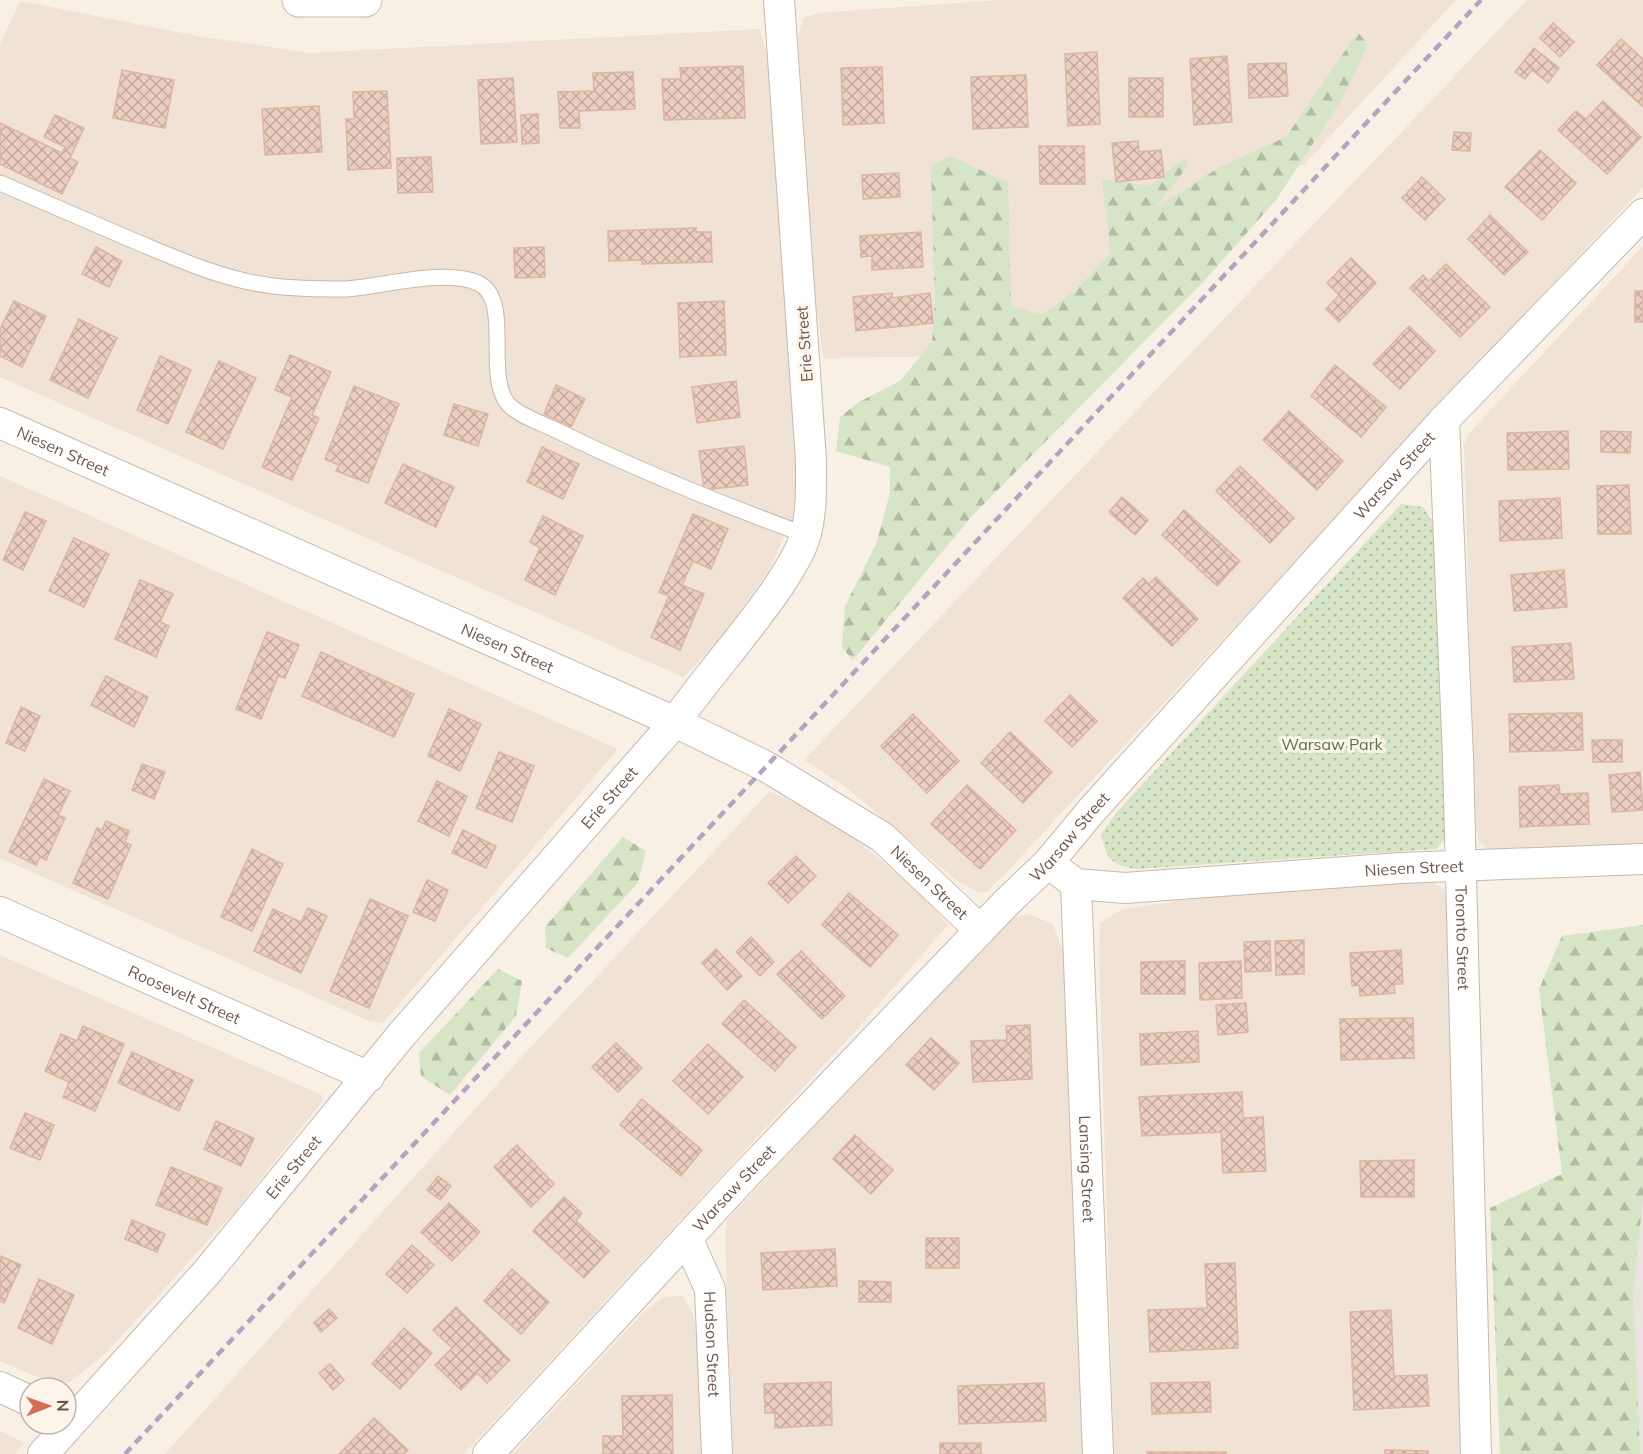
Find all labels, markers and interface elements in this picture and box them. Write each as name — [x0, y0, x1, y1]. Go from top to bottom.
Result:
street label: Erie Street — [791, 305, 817, 383]
street label: Niesen Street — [14, 422, 113, 480]
street label: Warsaw Street — [1349, 427, 1439, 524]
street label: Niesen Street — [458, 619, 557, 677]
park label: Warsaw Park — [1281, 734, 1383, 754]
street label: Erie Street — [576, 762, 642, 833]
street label: Warsaw Street — [1025, 788, 1114, 886]
street label: Niesen Street — [887, 841, 973, 924]
street label: Niesen Street — [1364, 856, 1464, 881]
street label: Toronto Street — [1451, 885, 1474, 991]
street label: Roosevelt Street — [125, 961, 244, 1028]
street label: Lansing Street — [1075, 1115, 1099, 1223]
street label: Erie Street — [261, 1131, 325, 1203]
street label: Warsaw Street — [688, 1140, 780, 1236]
street label: Hudson Street — [700, 1291, 725, 1398]
north arrow — [18, 1376, 78, 1436]
text: N — [53, 1400, 73, 1412]

